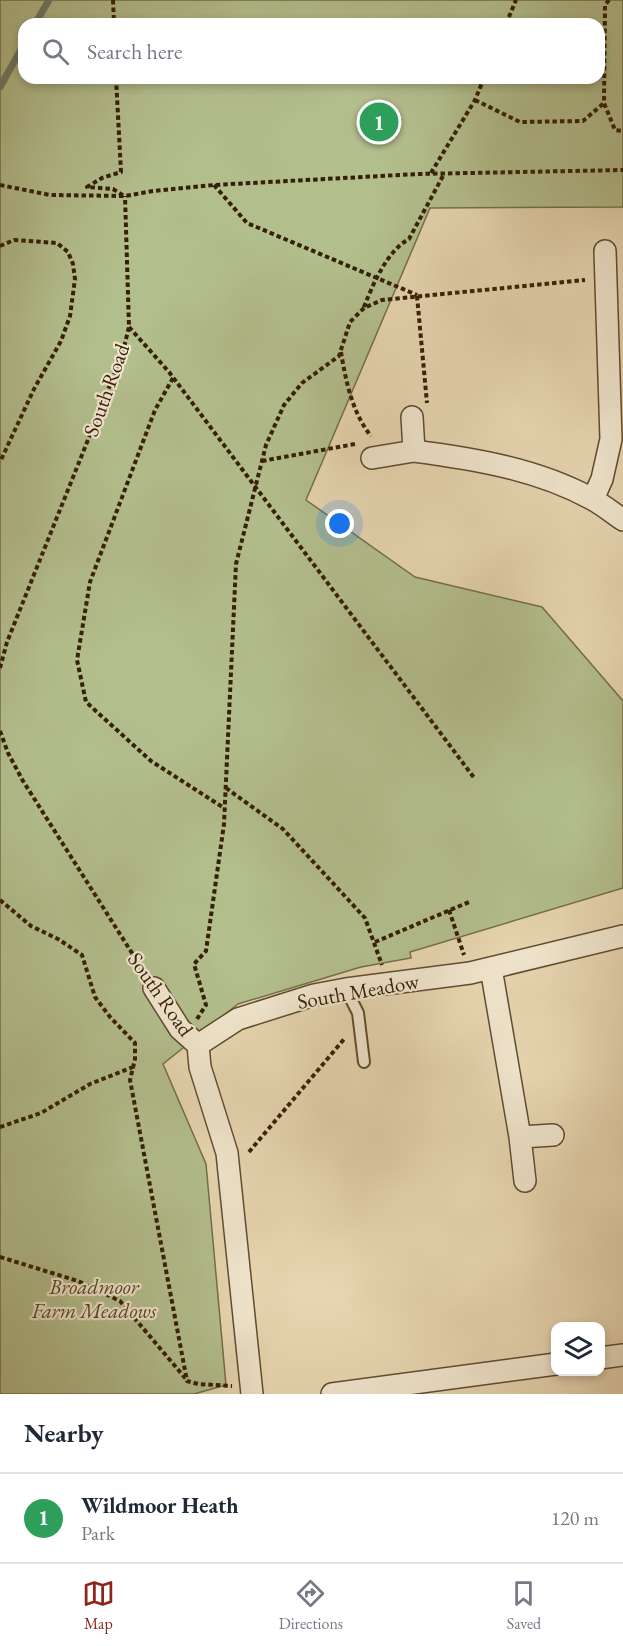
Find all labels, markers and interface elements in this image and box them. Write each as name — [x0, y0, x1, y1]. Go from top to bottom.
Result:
search box — [18, 18, 605, 84]
icon: search — [39, 35, 72, 68]
text: Search here — [87, 37, 182, 66]
pin: 1 — [360, 100, 398, 144]
street label: South Road — [77, 340, 135, 440]
your location — [325, 509, 354, 538]
street label: South Road — [122, 947, 200, 1042]
street label: South Meadow — [295, 967, 422, 1015]
park label: Broadmoor Farm Meadows — [31, 1273, 156, 1324]
map controls — [551, 1322, 605, 1376]
button: layers — [551, 1322, 605, 1376]
text: Nearby — [24, 1416, 104, 1450]
text: Wildmoor Heath — [81, 1491, 239, 1520]
text: 1 — [38, 1505, 49, 1531]
text: 120 m — [551, 1505, 599, 1531]
text: Park — [81, 1520, 115, 1546]
tab: Map — [82, 1577, 115, 1634]
tab: Directions — [279, 1577, 343, 1634]
tab: Saved — [507, 1577, 541, 1634]

